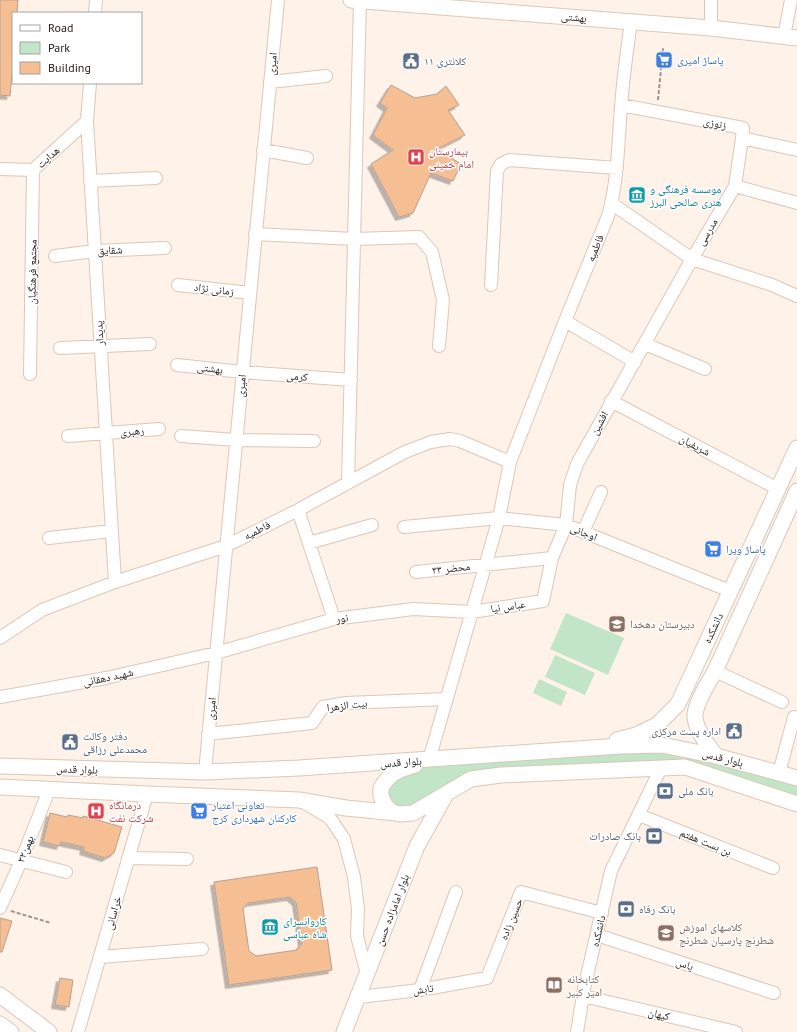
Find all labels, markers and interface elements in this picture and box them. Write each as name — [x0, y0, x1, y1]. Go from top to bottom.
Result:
street label: بهشتی — [560, 9, 588, 25]
legend — [12, 12, 142, 84]
text: Road — [48, 20, 73, 35]
text: Park — [48, 40, 70, 55]
supermarket icon: پاساژ امیری — [654, 50, 674, 70]
public building icon: کلانتری ۱۱ — [401, 51, 421, 71]
street label: امیری — [264, 52, 280, 76]
place label: پاساژ امیری — [677, 53, 724, 67]
place label: کلانتری ۱۱ — [424, 54, 467, 68]
text: Building — [48, 60, 91, 75]
street label: زنوزی — [702, 114, 728, 132]
street label: هدایت — [34, 143, 63, 171]
place label: بیمارستان امام خمینی — [429, 144, 474, 171]
hospital icon: بیمارستان امام خمینی — [406, 147, 426, 167]
place label: موسسه فرهنگی و هنری صالحی البرز — [649, 182, 722, 209]
museum icon: موسسه فرهنگی و هنری صالحی البرز — [627, 185, 647, 205]
street label: مدرسی — [693, 216, 721, 248]
street label: فاطمیه — [583, 232, 607, 264]
street label: مجتمع فرهنگیان — [24, 239, 40, 305]
street label: شقایق — [97, 242, 123, 258]
street label: زمانی نژاد — [193, 280, 235, 298]
street label: پدیدار — [91, 320, 107, 347]
street label: بهشتی — [196, 359, 224, 377]
street label: کرمی — [286, 368, 309, 384]
street label: امیری — [233, 374, 249, 398]
street label: افشین — [587, 409, 611, 437]
street label: رهبری — [119, 423, 145, 439]
street label: شریفیان — [677, 431, 713, 459]
street label: فاطمیه — [241, 517, 273, 543]
street label: اوجانی — [568, 520, 600, 544]
supermarket icon: پاساژ ویرا — [703, 539, 723, 559]
place label: پاساژ ویرا — [726, 542, 766, 556]
street label: محضر ۳۳ — [431, 559, 471, 577]
street label: عباس نیا — [489, 597, 527, 615]
street label: نور — [334, 610, 349, 626]
street label: دانشکده — [700, 610, 726, 646]
school or university icon: دبیرستان دهخدا — [607, 614, 627, 634]
place label: دبیرستان دهخدا — [630, 617, 695, 631]
street label: شهید دهقانی — [81, 665, 135, 689]
street label: بیت الزهرا — [326, 696, 368, 714]
street label: امیری — [203, 697, 219, 721]
public building icon: اداره پست مرکزی — [724, 721, 744, 741]
place label: اداره پست مرکزی — [651, 724, 721, 738]
place label: دفتر وکالت محمدعلی رزاقی — [83, 729, 147, 756]
public building icon: دفتر وکالت محمدعلی رزاقی — [60, 732, 80, 752]
street label: بلوار قدس — [701, 746, 745, 770]
street label: بلوار قدس — [380, 754, 422, 770]
street label: بلوار قدس — [56, 761, 98, 777]
bank icon: بانک ملی — [655, 781, 675, 801]
place label: بانک ملی — [678, 784, 714, 798]
place label: درمانگاه شرکت نفت — [109, 798, 153, 825]
place label: تعاونی اعتبار کارکنان شهرداری کرج — [211, 798, 297, 825]
hospital icon: درمانگاه شرکت نفت — [86, 801, 106, 821]
supermarket icon: تعاونی اعتبار کارکنان شهرداری کرج — [189, 801, 209, 821]
street label: بن بست هفتم — [678, 825, 734, 860]
bank icon: بانک صادرات — [644, 826, 664, 846]
place label: بانک صادرات — [589, 829, 641, 843]
street label: ۲۲بهمن — [13, 833, 37, 865]
street label: بلوار امامزاده حسن — [372, 872, 412, 948]
street label: خراسانی — [101, 894, 125, 932]
street label: حسین زاده — [496, 896, 526, 942]
bank icon: بانک رفاه — [616, 899, 636, 919]
place label: بانک رفاه — [639, 902, 675, 916]
street label: دانشکده — [588, 913, 609, 948]
place label: کاروانسرای شاه عباسی — [283, 914, 327, 941]
museum icon: کاروانسرای شاه عباسی — [260, 917, 280, 937]
place label: کلاسهای اموزش شطرنج پارسیان شطرنج — [679, 920, 774, 947]
school or university icon: کلاسهای اموزش شطرنج پارسیان شطرنج — [656, 923, 676, 943]
street label: یاس — [674, 955, 696, 974]
place label: کتابخانه امیر کبیر — [566, 972, 602, 999]
library icon: کتابخانه امیر کبیر — [544, 975, 564, 995]
street label: تابش — [412, 980, 435, 998]
street label: کیهان — [647, 1005, 672, 1023]

